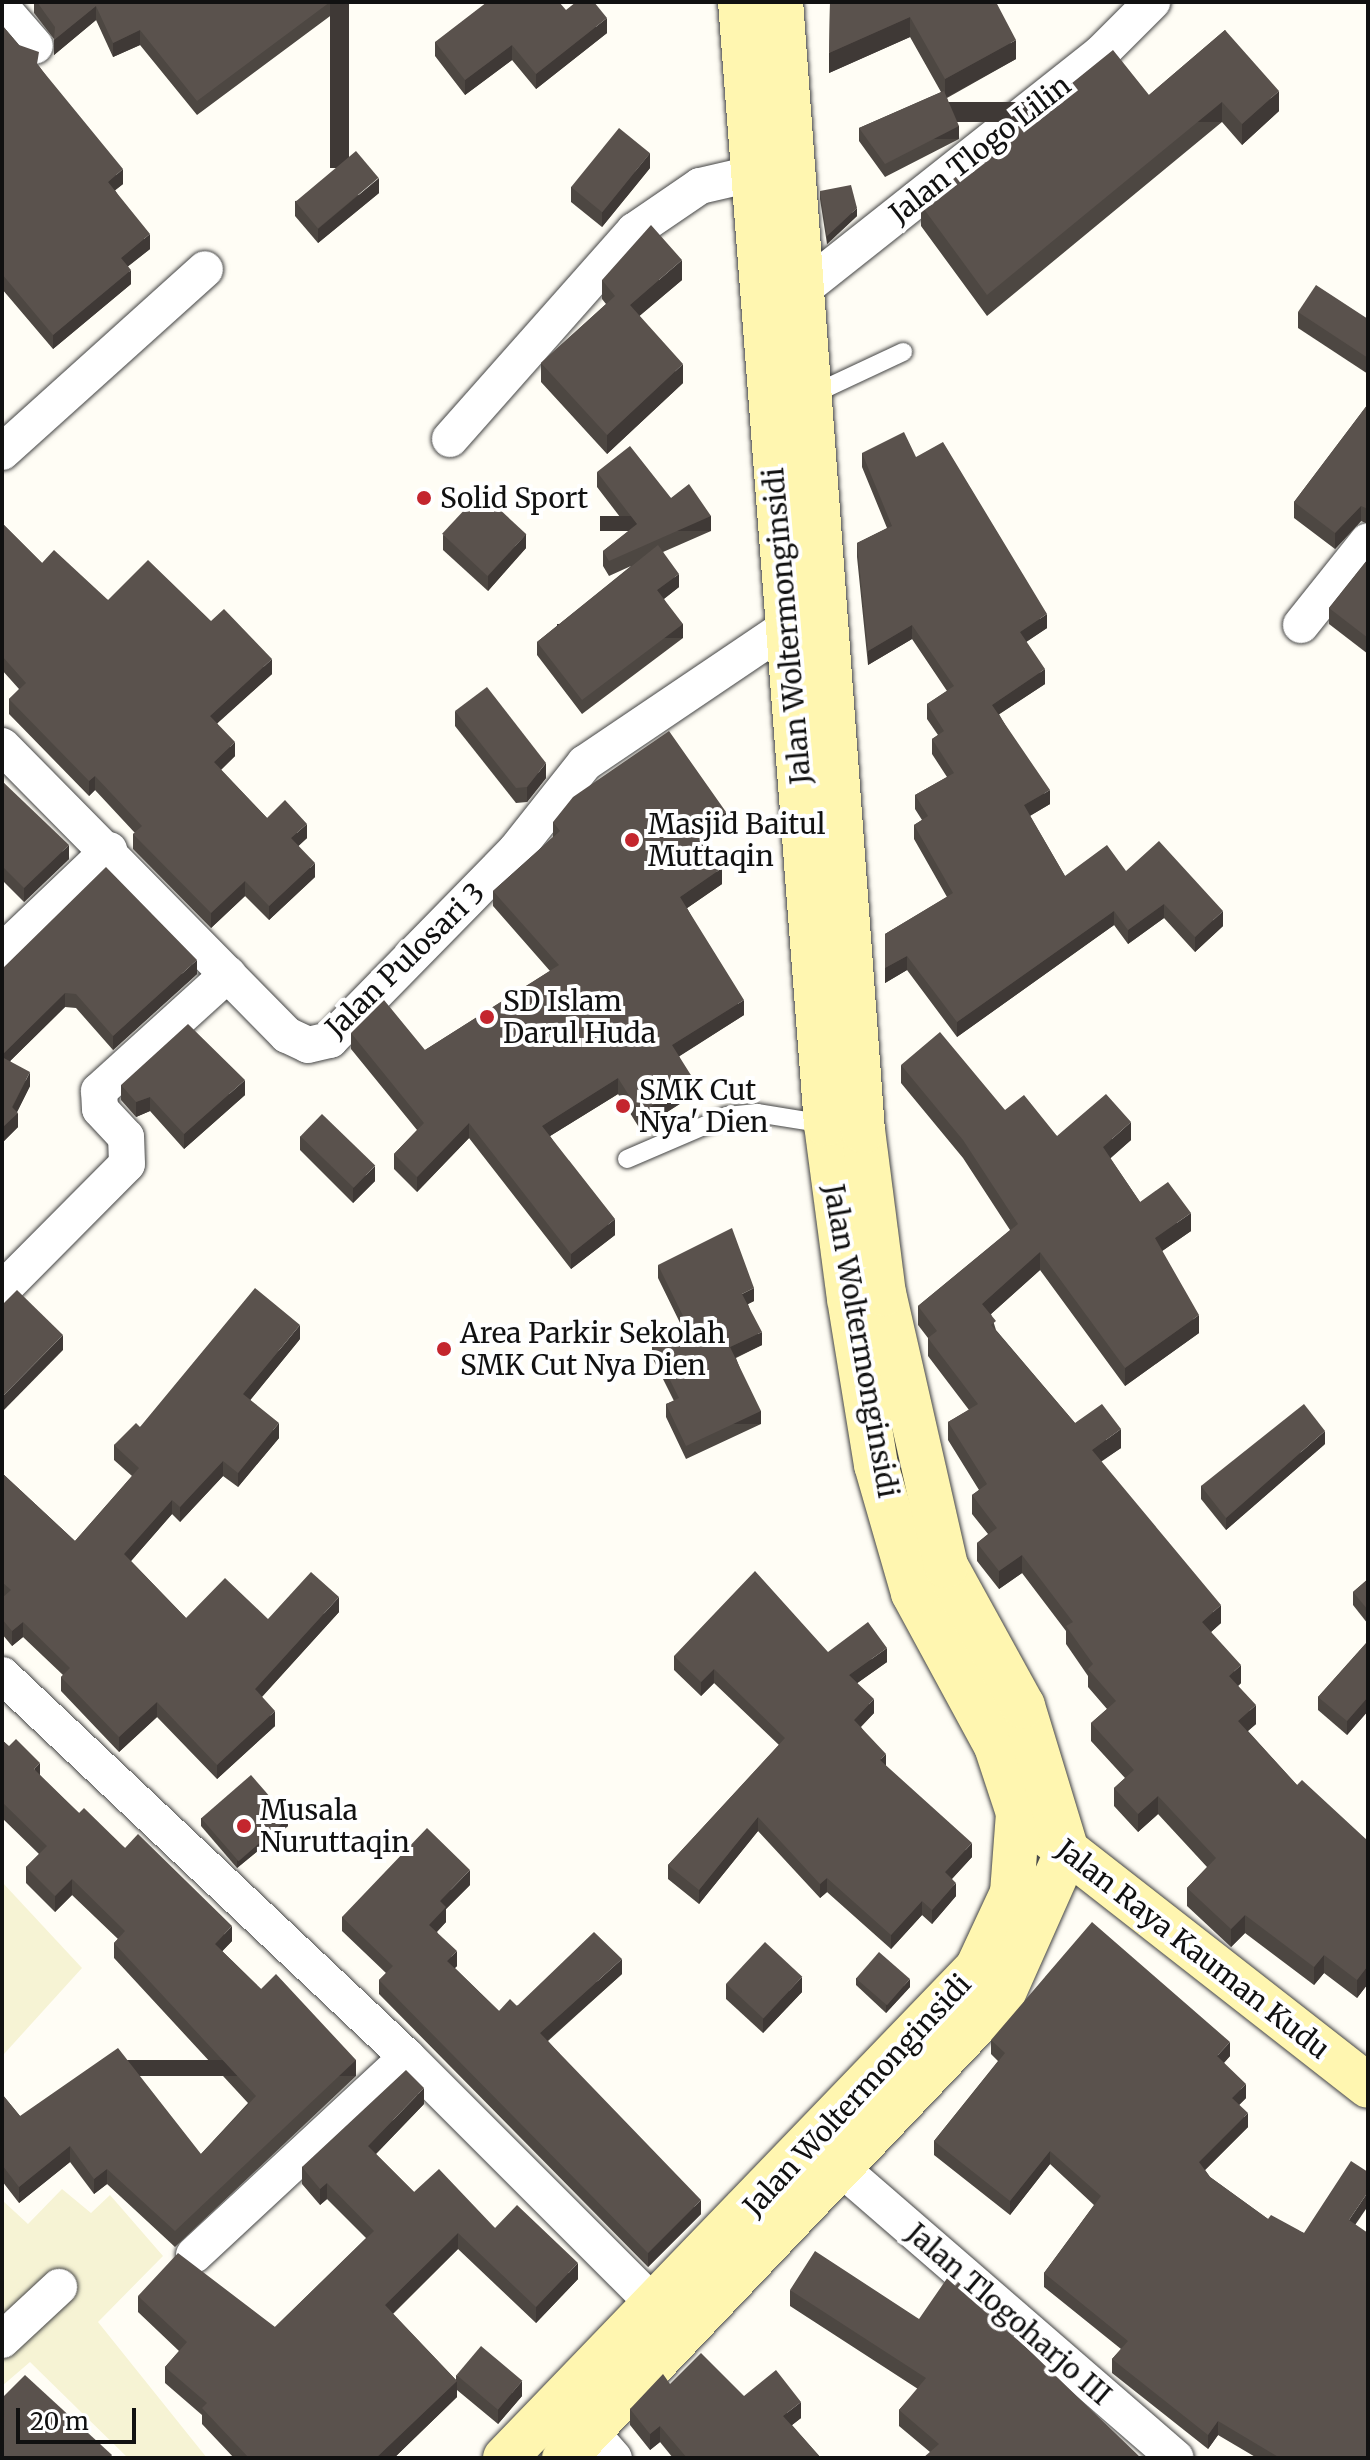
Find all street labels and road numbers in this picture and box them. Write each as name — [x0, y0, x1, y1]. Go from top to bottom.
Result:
street label: Jalan Tlogo Lilin — [883, 68, 1077, 230]
street label: Jalan Woltermonginsidi — [756, 466, 818, 786]
street label: Jalan Pulosari 3 — [319, 876, 491, 1044]
street label: Jalan Woltermonginsidi — [817, 1182, 905, 1500]
street label: Jalan Raya Kauman Kudu — [1050, 1832, 1336, 2066]
street label: Jalan Woltermonginsidi — [736, 1967, 978, 2223]
street label: Jalan Tlogoharjo III — [900, 2216, 1118, 2412]

